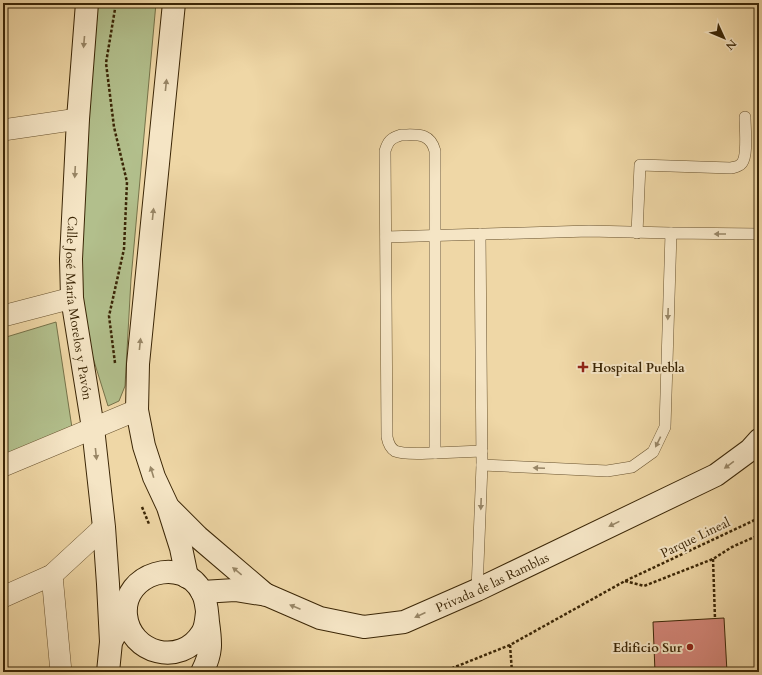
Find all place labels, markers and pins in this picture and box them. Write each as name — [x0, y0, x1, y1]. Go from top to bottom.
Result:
place label: Hospital Puebla — [592, 359, 685, 377]
marker: Hospital Puebla — [577, 361, 589, 373]
place label: Edificio Sur — [613, 639, 683, 657]
marker: Edificio Sur — [685, 642, 695, 652]

